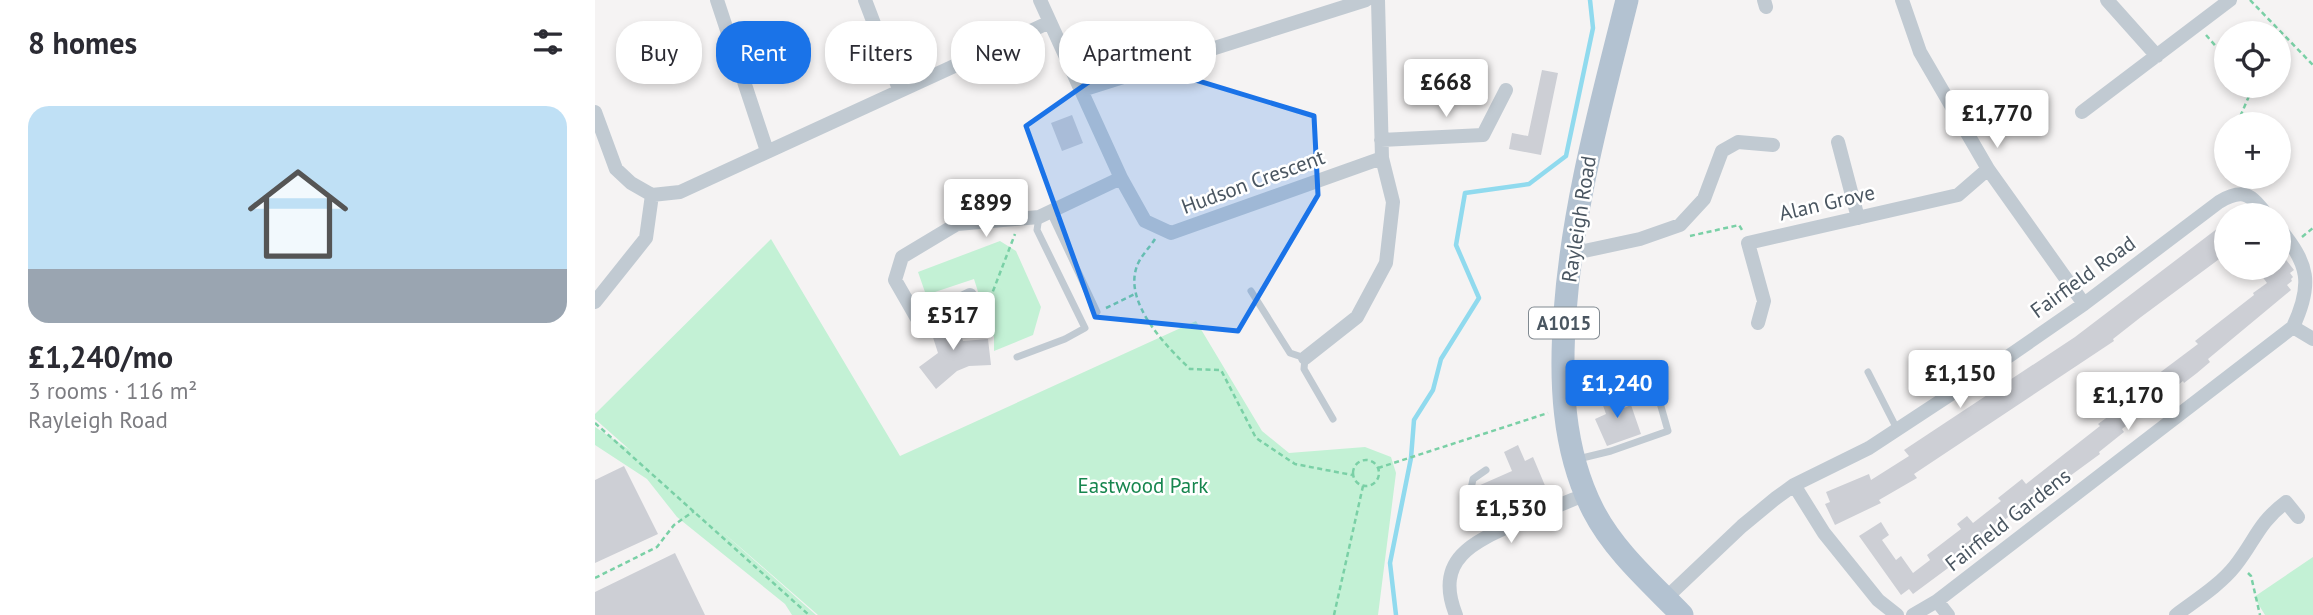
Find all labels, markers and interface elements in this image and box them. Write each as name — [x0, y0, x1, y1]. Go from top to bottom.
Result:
chip: Buy — [616, 21, 702, 84]
chip: Rent — [716, 21, 811, 84]
chip: Filters — [825, 21, 937, 84]
chip: New — [951, 21, 1045, 84]
chip: Apartment — [1059, 21, 1216, 84]
map controls — [2214, 21, 2291, 280]
button: locate — [2214, 21, 2291, 98]
text: 8 homes — [28, 23, 137, 62]
icon: filters — [529, 23, 567, 61]
pin: £668 — [1405, 60, 1487, 119]
text: £668 — [1420, 67, 1472, 96]
pin: £1,770 — [1940, 90, 2054, 150]
text: £1,770 — [1961, 98, 2033, 127]
button: + — [2214, 112, 2291, 189]
street label: Hudson Crescent — [1178, 143, 1328, 220]
icon: home — [235, 151, 361, 277]
street label: Rayleigh Road — [1555, 154, 1602, 284]
street label: Alan Grove — [1776, 178, 1877, 227]
pin: £899 — [945, 180, 1027, 239]
text: £899 — [960, 187, 1012, 216]
button: − — [2214, 203, 2291, 280]
street label: Fairfield Road — [2025, 229, 2141, 324]
pin: £517 — [912, 292, 994, 352]
text: £517 — [927, 300, 979, 329]
road number: A1015 — [1529, 308, 1599, 338]
text: £1,240/mo — [28, 337, 173, 376]
pin: £1,150 — [1903, 350, 2017, 410]
text: £1,150 — [1924, 358, 1996, 387]
pin: £1,240 — [1560, 360, 1674, 420]
text: £1,240 — [1581, 368, 1653, 397]
pin: £1,170 — [2071, 372, 2185, 432]
text: 3 rooms · 116 m² — [28, 376, 197, 405]
text: £1,170 — [2092, 380, 2164, 409]
text: Rayleigh Road — [28, 405, 168, 434]
street label: Fairfield Gardens — [1940, 462, 2076, 577]
park label: Eastwood Park — [1078, 472, 1208, 499]
pin: £1,530 — [1454, 486, 1568, 545]
text: £1,530 — [1475, 493, 1547, 522]

